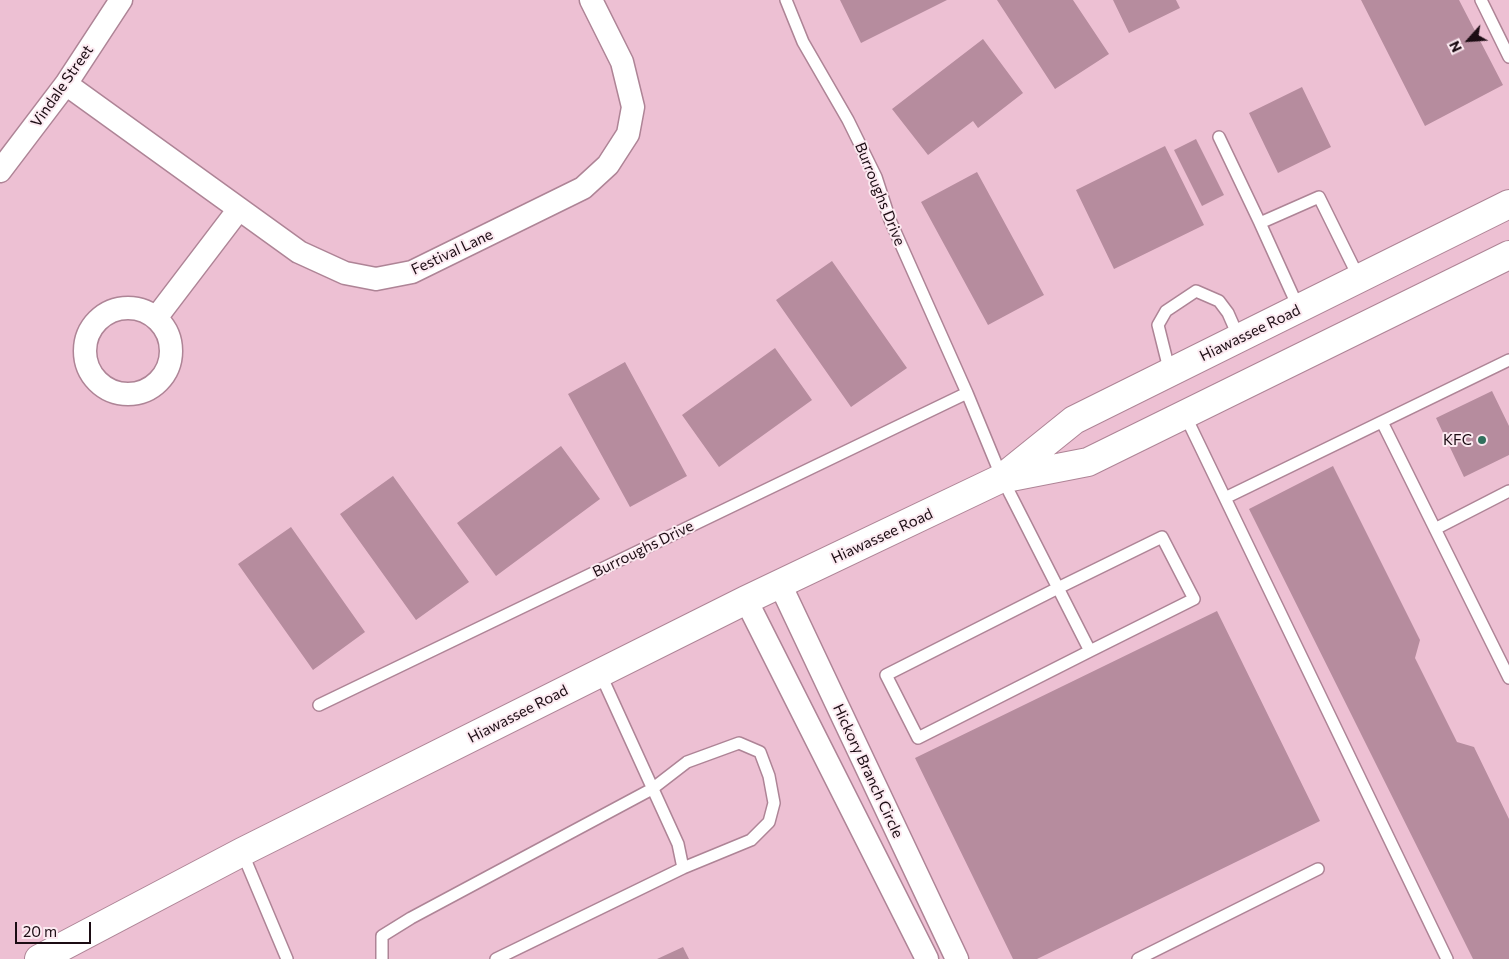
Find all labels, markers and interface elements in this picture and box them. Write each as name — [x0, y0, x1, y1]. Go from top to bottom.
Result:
north arrow — [1444, 15, 1494, 65]
text: N — [1445, 38, 1465, 55]
street label: Vindale Street — [27, 41, 97, 131]
street label: Burroughs Drive — [851, 140, 909, 248]
street label: Festival Lane — [408, 225, 496, 279]
street label: Hiawassee Road — [1197, 301, 1303, 365]
place label: KFC — [1443, 431, 1472, 449]
marker: KFC — [1476, 434, 1488, 446]
street label: Hiawassee Road — [828, 505, 936, 567]
street label: Burroughs Drive — [590, 517, 696, 581]
street label: Hiawassee Road — [465, 681, 571, 747]
street label: Hickory Branch Circle — [829, 701, 907, 841]
scale bar — [18, 912, 94, 944]
text: 20 m — [23, 922, 57, 940]

